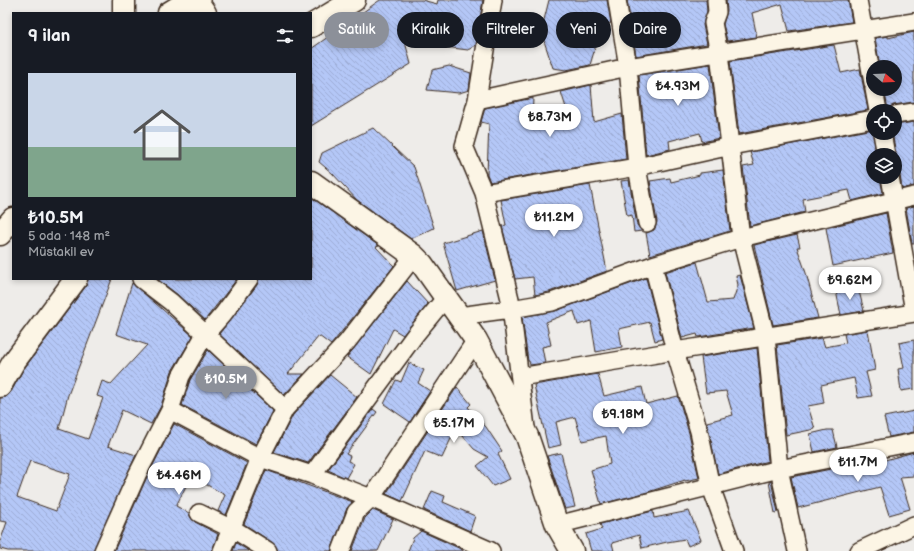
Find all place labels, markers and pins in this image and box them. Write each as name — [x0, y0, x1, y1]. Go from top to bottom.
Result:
pin: ₺4.93M — [645, 73, 711, 107]
pin: ₺8.73M — [517, 104, 583, 138]
pin: ₺11.2M — [521, 204, 587, 238]
pin: ₺9.62M — [817, 267, 883, 301]
pin: ₺10.5M — [193, 366, 259, 400]
pin: ₺9.18M — [590, 401, 656, 435]
pin: ₺5.17M — [421, 410, 487, 444]
pin: ₺11.7M — [825, 449, 891, 483]
pin: ₺4.46M — [146, 462, 212, 496]

